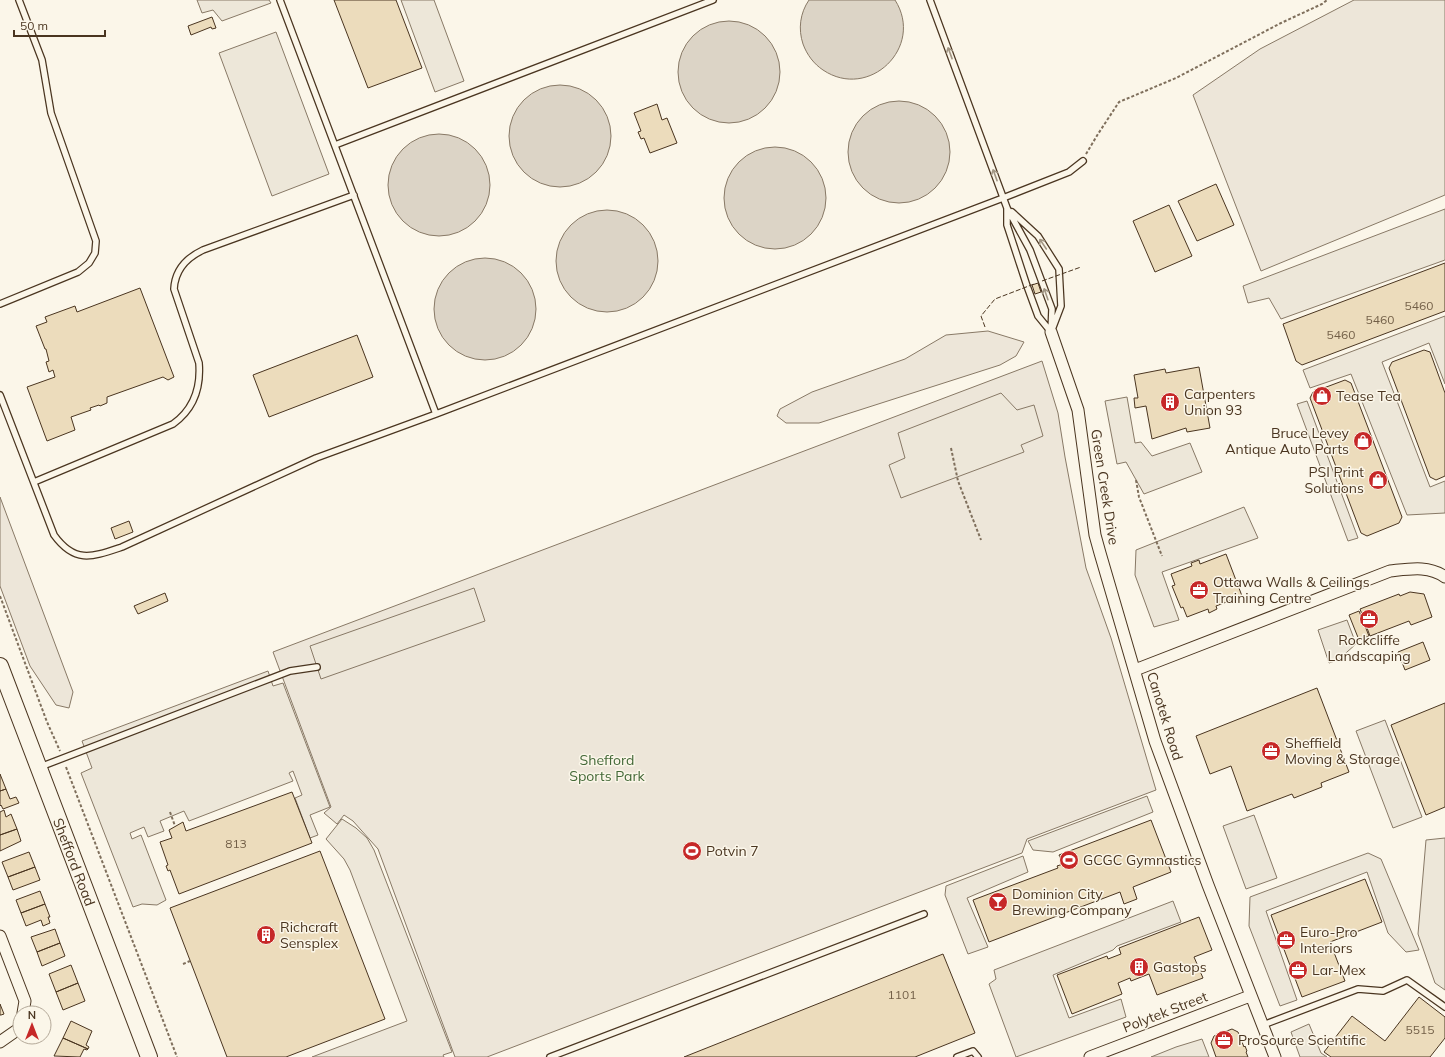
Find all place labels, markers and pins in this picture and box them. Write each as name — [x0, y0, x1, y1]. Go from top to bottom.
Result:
place label: Carpenters Union 93 — [1184, 385, 1256, 419]
shop icon: Tease Tea — [1311, 385, 1333, 407]
place label: Tease Tea — [1336, 387, 1401, 405]
building icon: Carpenters Union 93 — [1159, 391, 1181, 413]
place label: Bruce Levey Antique Auto Parts — [1225, 424, 1350, 458]
shop icon: Bruce Levey Antique Auto Parts — [1352, 430, 1374, 452]
place label: PSI Print Solutions — [1305, 463, 1364, 497]
shop icon: PSI Print Solutions — [1367, 469, 1389, 491]
place label: Ottawa Walls & Ceilings Training Centre — [1213, 573, 1370, 607]
office icon: Ottawa Walls & Ceilings Training Centre — [1188, 579, 1210, 601]
office icon: Rockcliffe Landscaping — [1358, 608, 1380, 630]
place label: Rockcliffe Landscaping — [1327, 631, 1411, 665]
place label: Sheffield Moving & Storage — [1285, 734, 1400, 768]
office icon: Sheffield Moving & Storage — [1260, 740, 1282, 762]
sports icon: Potvin 7 — [681, 840, 703, 862]
place label: Potvin 7 — [706, 842, 759, 860]
sports icon: GCGC Gymnastics — [1058, 849, 1080, 871]
place label: GCGC Gymnastics — [1083, 851, 1202, 869]
place label: Dominion City Brewing Company — [1012, 885, 1132, 919]
bar icon: Dominion City Brewing Company — [987, 891, 1009, 913]
place label: Richcraft Sensplex — [280, 918, 339, 952]
place label: Euro-Pro Interiors — [1300, 923, 1357, 957]
building icon: Richcraft Sensplex — [255, 924, 277, 946]
office icon: Euro-Pro Interiors — [1275, 929, 1297, 951]
building icon: Gastops — [1128, 956, 1150, 978]
place label: Gastops — [1153, 958, 1207, 976]
office icon: Lar-Mex — [1287, 959, 1309, 981]
place label: Lar-Mex — [1312, 961, 1366, 979]
office icon: ProSource Scientific — [1213, 1029, 1235, 1051]
place label: ProSource Scientific — [1238, 1031, 1366, 1049]

